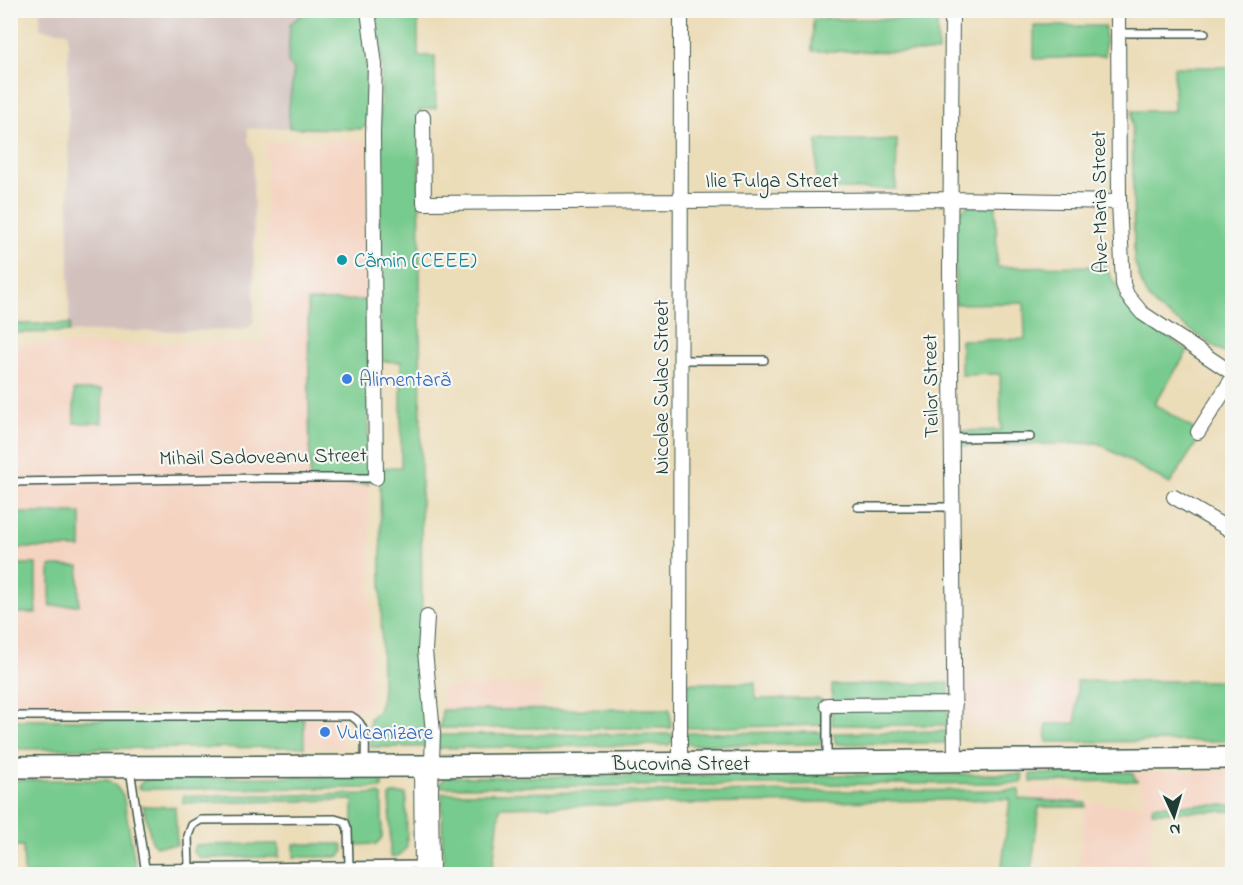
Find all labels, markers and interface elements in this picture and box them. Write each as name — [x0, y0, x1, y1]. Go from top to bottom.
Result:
street label: Ave-Maria Street — [1085, 130, 1117, 274]
street label: Ilie Fulga Street — [705, 167, 839, 199]
place label: Cămin (CEEE) — [354, 247, 477, 277]
marker: Cămin (CEEE) — [335, 253, 349, 267]
street label: Nicolae Sulac Street — [648, 300, 678, 474]
street label: Teilor Street — [916, 334, 948, 438]
place label: Alimentară — [359, 366, 451, 396]
marker: Alimentară — [340, 372, 354, 386]
street label: Mihail Sadoveanu Street — [159, 441, 367, 475]
place label: Vulcanizare — [336, 719, 434, 749]
marker: Vulcanizare — [318, 725, 332, 739]
street label: Bucovina Street — [611, 750, 750, 780]
north arrow — [1144, 786, 1204, 846]
text: N — [1168, 817, 1181, 841]

